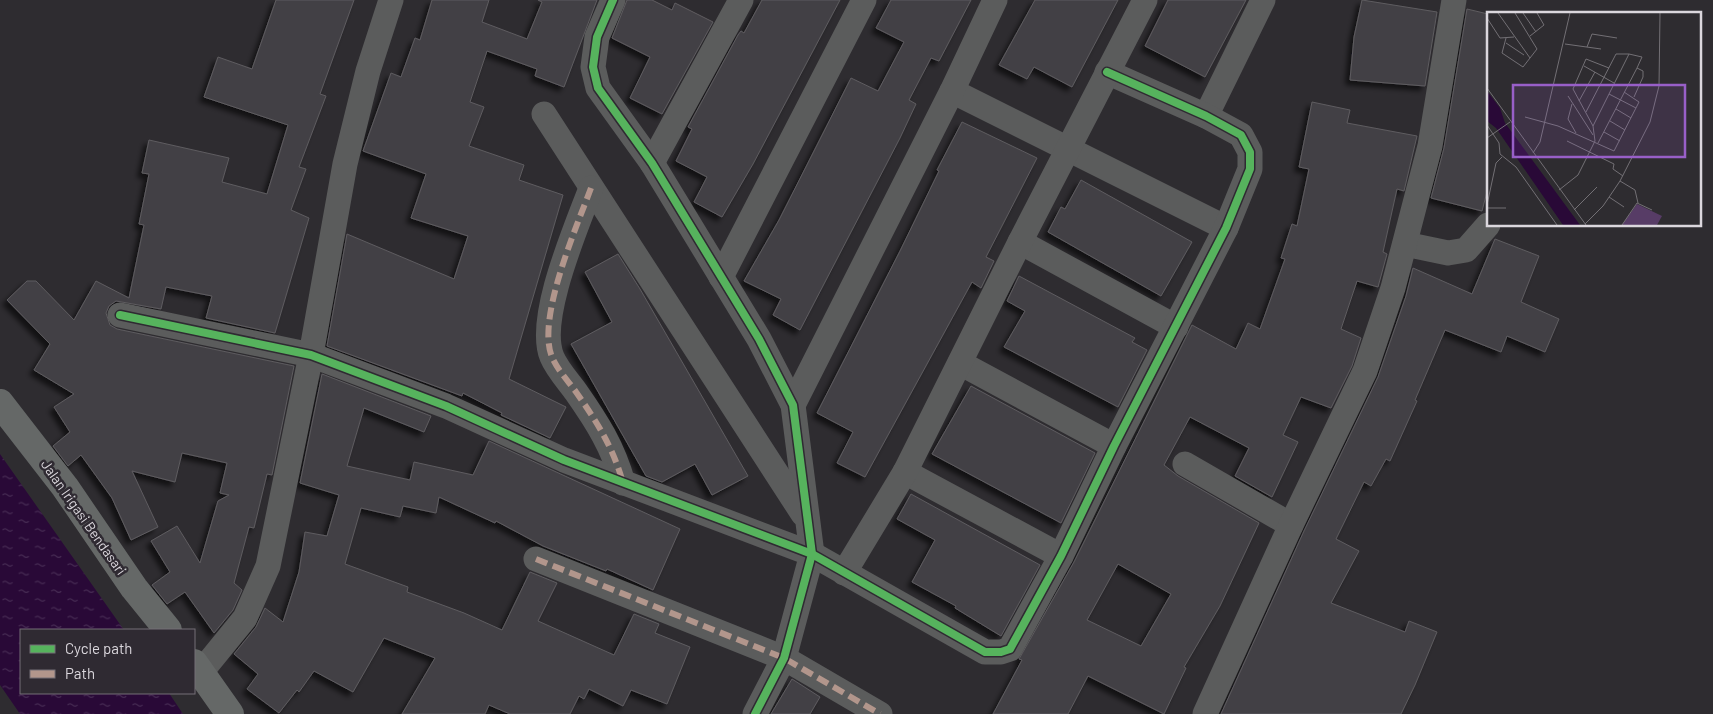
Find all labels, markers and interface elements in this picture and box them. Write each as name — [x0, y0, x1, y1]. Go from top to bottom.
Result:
inset map — [1487, 12, 1700, 226]
street label: Jalan Irigasi Bendasari — [38, 456, 130, 578]
legend — [20, 629, 195, 694]
text: Cycle path — [65, 639, 132, 657]
text: Path — [65, 664, 95, 682]

